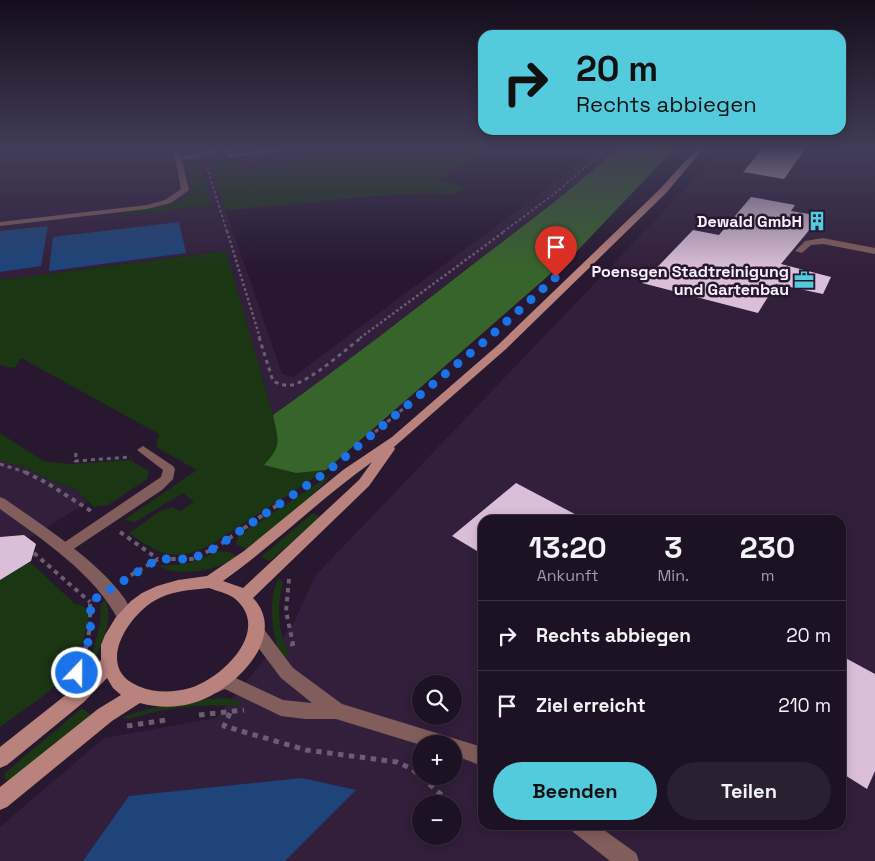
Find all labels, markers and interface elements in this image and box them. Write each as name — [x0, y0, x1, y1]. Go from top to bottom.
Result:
text: 20 m — [576, 47, 658, 91]
icon: right — [493, 50, 558, 115]
text: Rechts abbiegen — [576, 90, 757, 118]
building icon: Dewald GmbH — [806, 210, 828, 232]
place label: Dewald GmbH — [697, 211, 802, 232]
pin — [535, 226, 577, 277]
icon: arrive — [542, 233, 570, 261]
place label: Poensgen Stadtreinigung und Gartenbau — [592, 261, 789, 300]
office icon: Poensgen Stadtreinigung und Gartenbau — [793, 269, 815, 291]
text: 13:20 — [529, 528, 607, 567]
text: 3 — [664, 528, 682, 567]
text: 230 — [740, 528, 795, 567]
text: Ankunft — [537, 565, 599, 586]
text: Min. — [657, 565, 689, 586]
text: m — [761, 565, 774, 586]
icon: right — [493, 622, 521, 650]
text: Rechts abbiegen — [536, 623, 691, 648]
text: 20 m — [786, 623, 831, 648]
position arrow — [50, 646, 102, 698]
map controls — [412, 675, 462, 845]
button: search — [412, 675, 462, 725]
icon: arrive — [493, 692, 521, 720]
text: Ziel erreicht — [536, 693, 646, 718]
text: 210 m — [778, 693, 831, 718]
button: + — [412, 735, 462, 785]
button: Beenden — [493, 762, 657, 820]
button: Teilen — [667, 762, 831, 820]
button: − — [412, 795, 462, 845]

